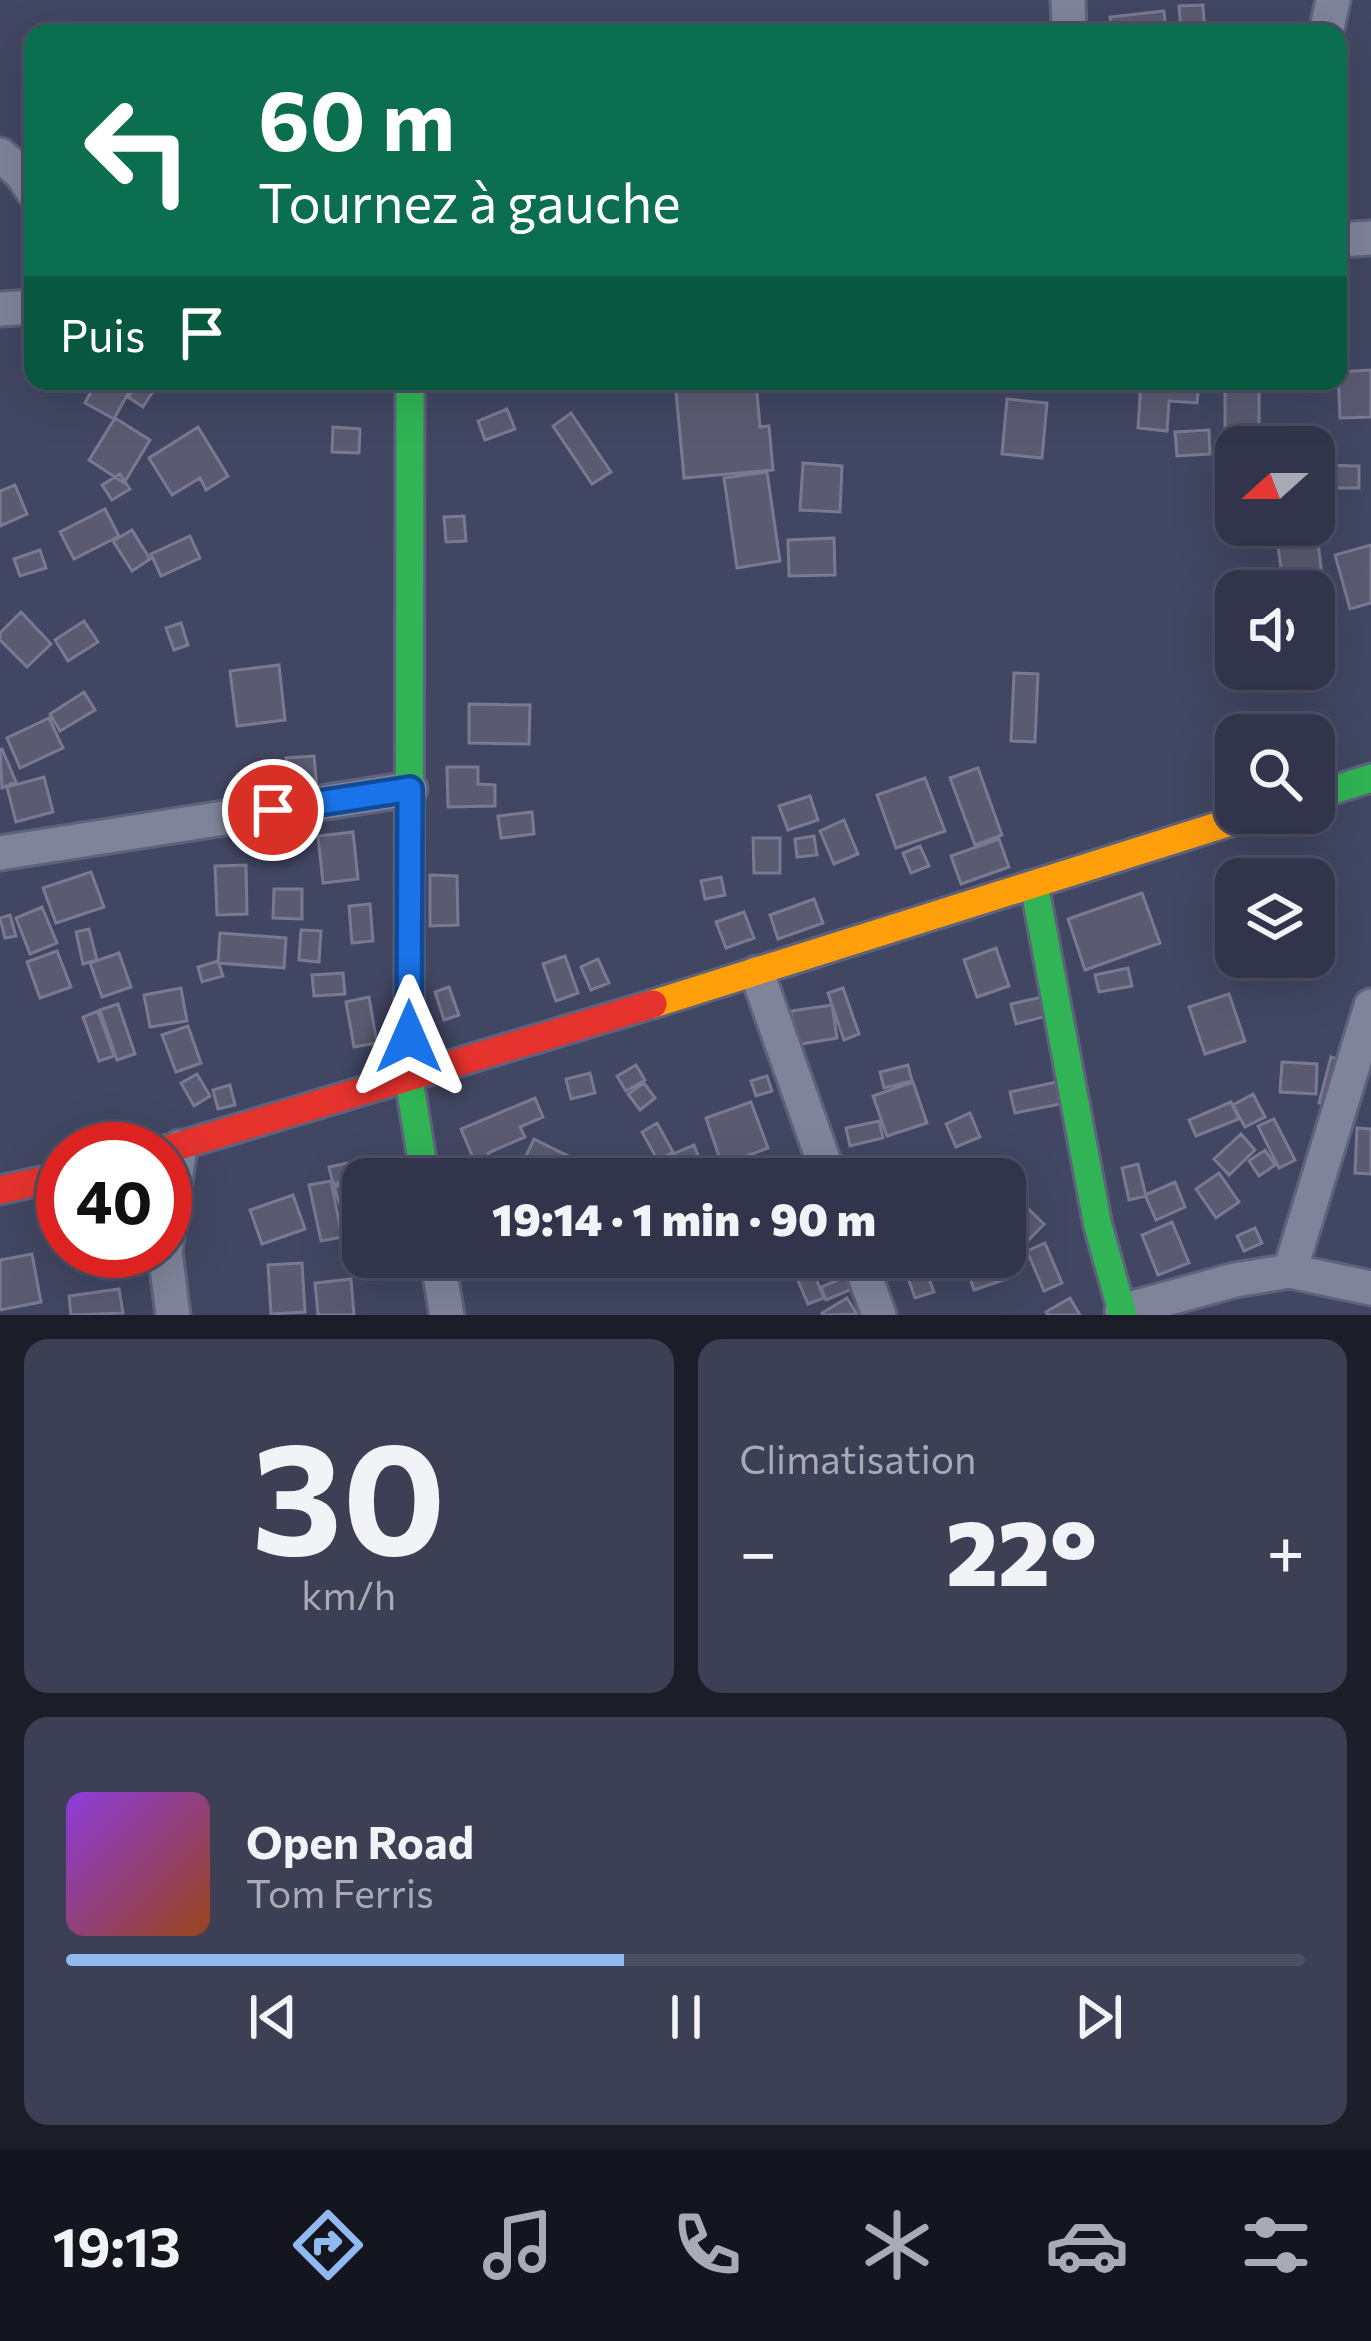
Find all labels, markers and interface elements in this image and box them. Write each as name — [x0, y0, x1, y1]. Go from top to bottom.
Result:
text: 60 m — [258, 66, 455, 168]
icon: left — [60, 72, 216, 228]
text: Tournez à gauche — [258, 168, 681, 234]
icon: arrive — [169, 300, 235, 366]
text: Puis — [60, 306, 145, 361]
north arrow — [1215, 426, 1335, 546]
map controls — [1215, 426, 1335, 978]
button: sound — [1215, 570, 1335, 690]
button: search — [1215, 714, 1335, 834]
pin — [222, 759, 324, 861]
icon: arrive — [240, 777, 306, 843]
button: layers — [1215, 858, 1335, 978]
position arrow — [346, 974, 472, 1100]
speed limit sign: 40 — [36, 1122, 192, 1278]
text: 19:14 · 1 min · 90 m — [492, 1190, 876, 1245]
text: 30 — [251, 1396, 446, 1587]
text: Climatisation — [740, 1434, 976, 1482]
text: 22° — [946, 1494, 1097, 1605]
text: − — [740, 1509, 777, 1590]
text: + — [1266, 1509, 1305, 1590]
text: km/h — [301, 1570, 396, 1618]
text: Open Road — [246, 1813, 474, 1868]
text: Tom Ferris — [246, 1868, 434, 1916]
icon: previous — [240, 1984, 306, 2050]
icon: pause — [653, 1984, 719, 2050]
icon: next — [1066, 1984, 1132, 2050]
icon: directions — [286, 2203, 370, 2287]
icon: music — [476, 2203, 560, 2287]
icon: phone — [665, 2203, 749, 2287]
icon: climate — [855, 2203, 939, 2287]
icon: car — [1045, 2203, 1129, 2287]
icon: filters — [1234, 2203, 1318, 2287]
text: 19:13 — [53, 2212, 181, 2278]

